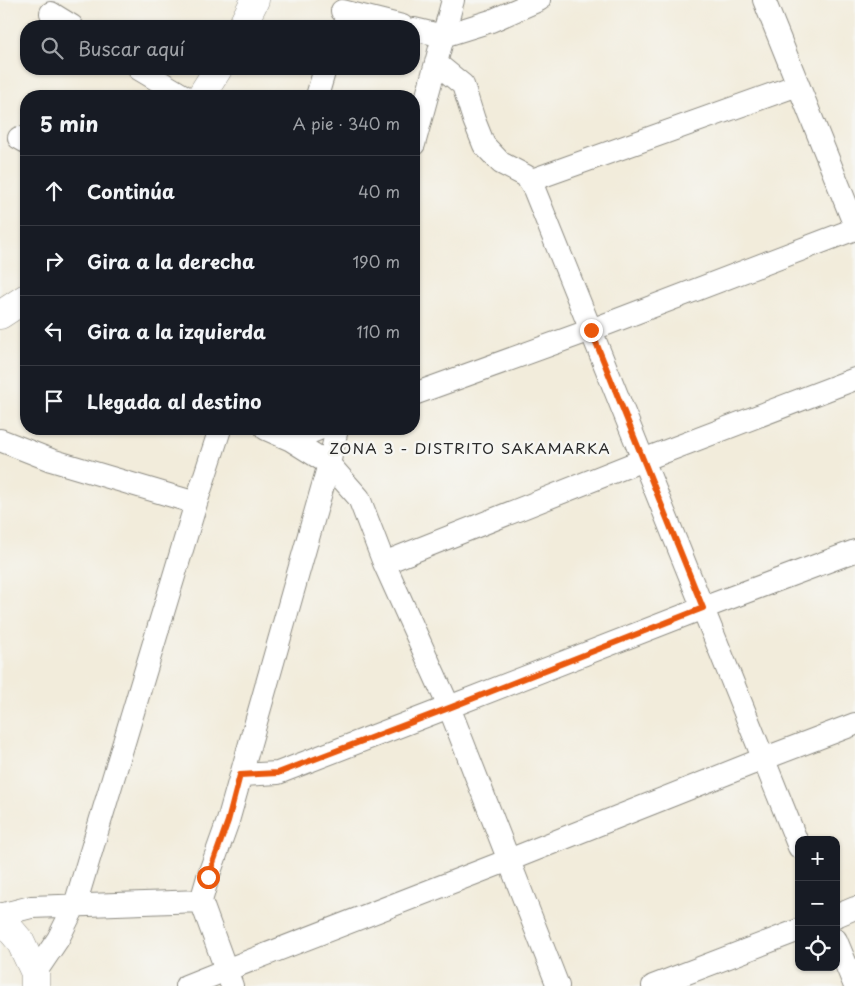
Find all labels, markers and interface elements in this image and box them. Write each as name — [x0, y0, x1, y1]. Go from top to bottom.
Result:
search box — [20, 20, 420, 75]
icon: search — [38, 34, 66, 62]
text: Buscar aquí — [78, 34, 185, 62]
text: 5 min — [40, 107, 98, 139]
text: A pie · 340 m — [293, 111, 400, 135]
icon: ahead — [40, 177, 68, 205]
text: Continúa — [87, 177, 175, 205]
text: 40 m — [358, 179, 400, 203]
icon: right — [40, 247, 68, 275]
text: Gira a la derecha — [87, 247, 255, 275]
text: 190 m — [352, 249, 400, 273]
icon: left — [40, 317, 68, 345]
text: Gira a la izquierda — [87, 317, 266, 345]
text: 110 m — [357, 319, 400, 343]
route end — [580, 319, 603, 342]
icon: arrive — [40, 387, 68, 415]
text: Llegada al destino — [87, 387, 261, 415]
district label: ZONA 3 - DISTRITO SAKAMARKA — [329, 436, 611, 459]
map controls — [795, 836, 840, 971]
button: + — [795, 836, 840, 881]
route start — [197, 866, 220, 889]
button: − — [795, 881, 840, 926]
button: locate — [795, 926, 840, 971]

